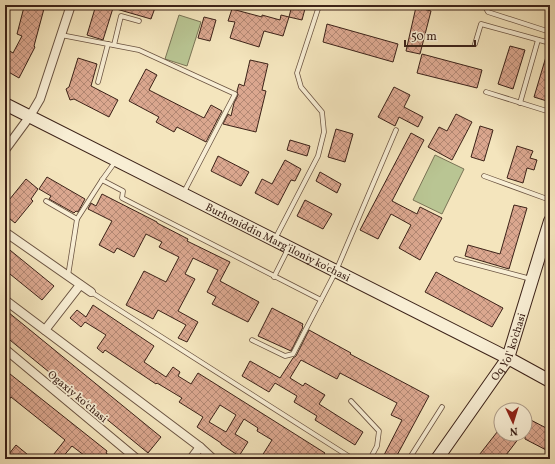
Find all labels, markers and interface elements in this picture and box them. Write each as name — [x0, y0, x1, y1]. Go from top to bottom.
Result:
scale bar — [405, 22, 475, 48]
text: 50 m — [411, 29, 437, 45]
street label: Burhoniddin Marg'iloniy ko'chasi — [202, 200, 352, 286]
street label: Oq Yol' ko'chasi — [488, 311, 530, 384]
street label: Ogaxiy koʻchasi — [44, 368, 110, 427]
north arrow — [493, 402, 533, 442]
text: N — [509, 423, 518, 438]

